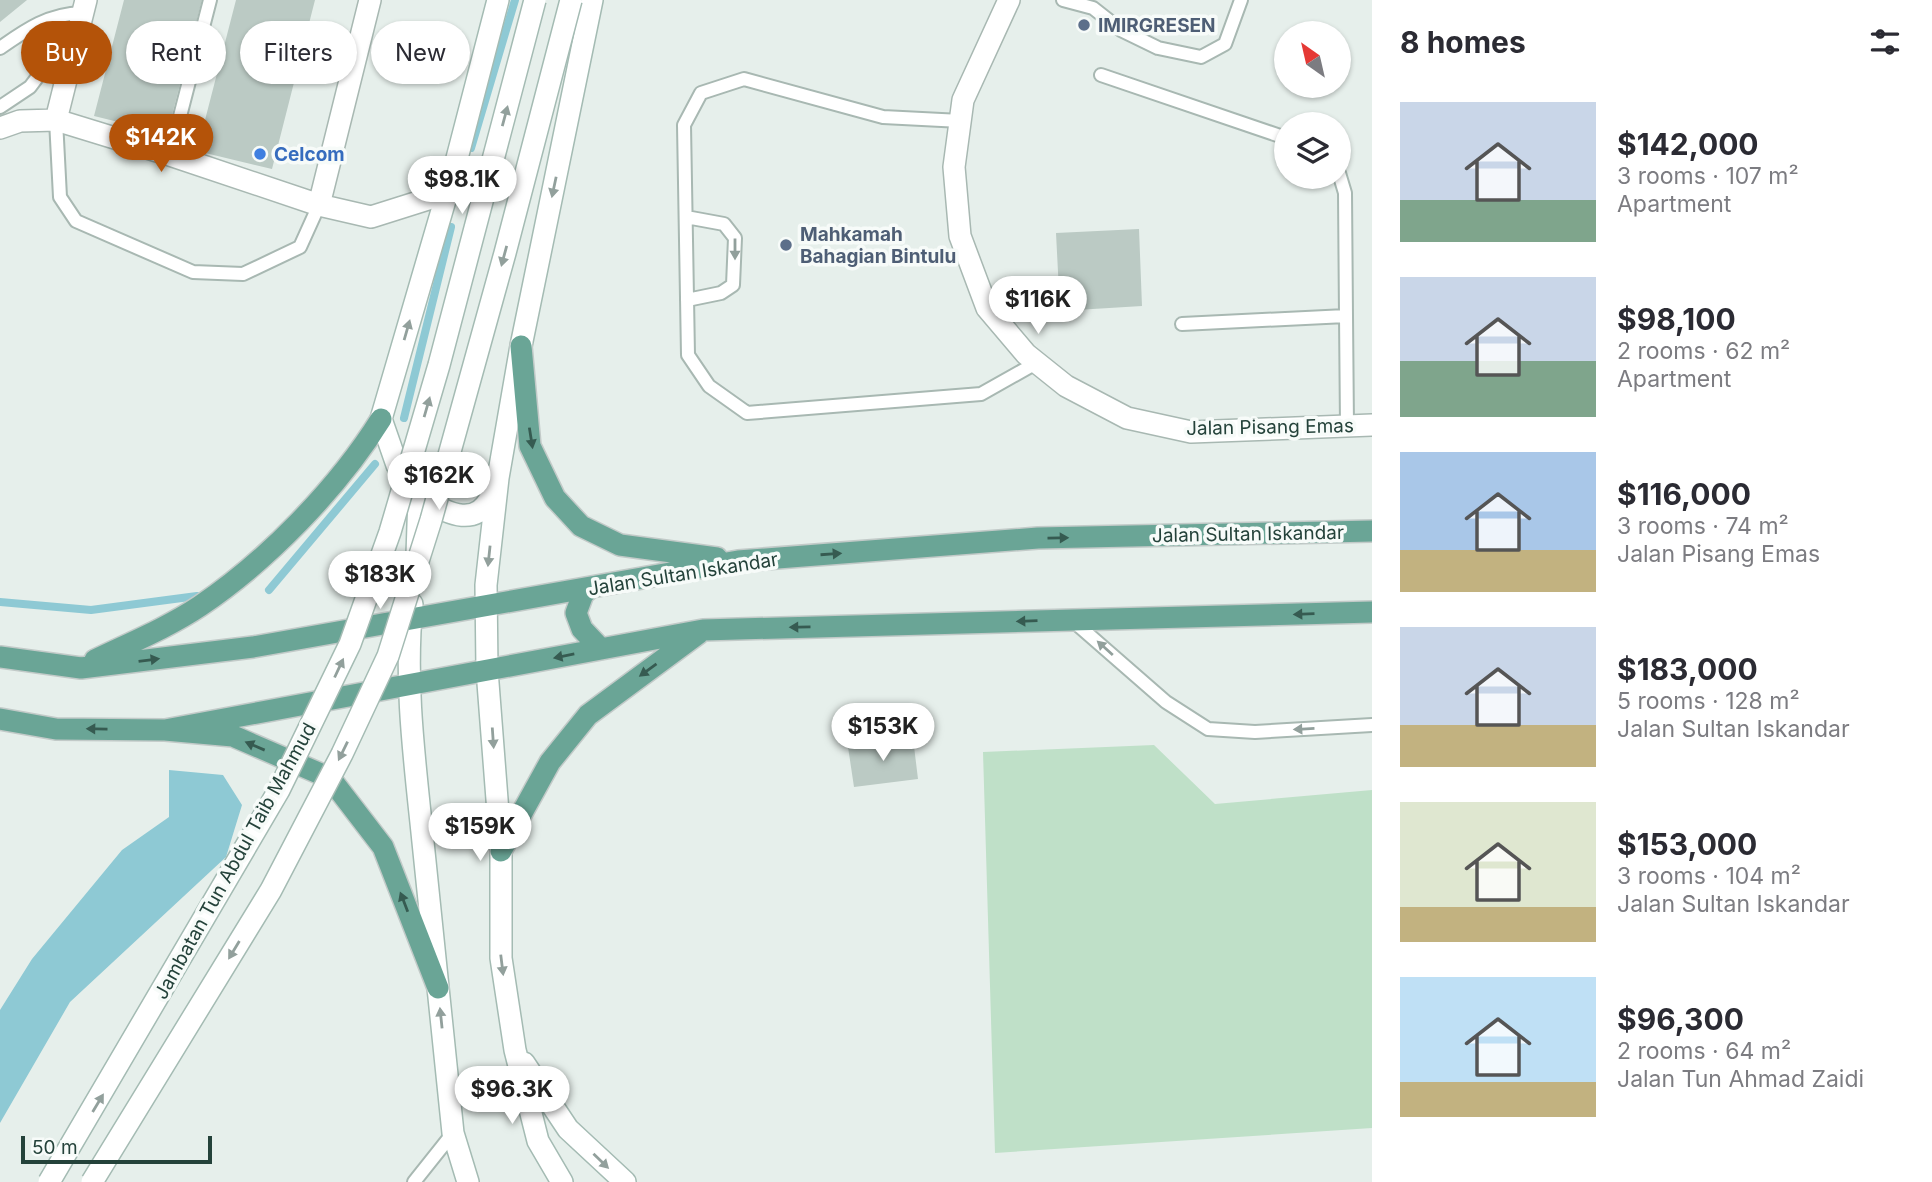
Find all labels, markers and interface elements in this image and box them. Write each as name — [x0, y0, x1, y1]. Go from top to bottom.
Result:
place label: IMIRGRESEN — [1098, 14, 1216, 37]
marker: IMIRGRESEN — [1076, 17, 1092, 33]
chip: Buy — [21, 21, 112, 84]
chip: Rent — [126, 21, 226, 84]
chip: Filters — [240, 21, 357, 84]
chip: New — [371, 21, 470, 84]
north arrow — [1274, 21, 1351, 98]
map controls — [1274, 21, 1351, 189]
icon: filters — [1866, 23, 1904, 61]
text: 8 homes — [1400, 24, 1526, 60]
one-way arrow — [500, 105, 510, 126]
button: layers — [1274, 112, 1351, 189]
pin: $142K — [112, 114, 210, 174]
text: $142K — [125, 123, 197, 151]
text: $142,000 — [1617, 126, 1759, 162]
icon: home — [1456, 130, 1540, 214]
place label: Celcom — [274, 143, 345, 166]
marker: Celcom — [252, 146, 268, 162]
pin: $98.1K — [405, 156, 519, 216]
text: 3 rooms · 107 m² — [1617, 162, 1799, 190]
text: $98.1K — [424, 165, 500, 193]
one-way arrow — [548, 176, 559, 198]
text: Apartment — [1617, 190, 1731, 218]
place label: Mahkamah Bahagian Bintulu — [800, 223, 956, 268]
marker: Mahkamah Bahagian Bintulu — [778, 237, 794, 253]
one-way arrow — [729, 238, 741, 260]
one-way arrow — [499, 245, 509, 266]
pin: $116K — [989, 276, 1087, 336]
text: $116K — [1005, 285, 1071, 313]
text: $98,100 — [1617, 301, 1736, 337]
icon: home — [1456, 305, 1540, 389]
one-way arrow — [403, 320, 413, 341]
text: 2 rooms · 62 m² — [1617, 337, 1790, 365]
text: Apartment — [1617, 365, 1731, 393]
one-way arrow — [422, 396, 432, 417]
street label: Jalan Pisang Emas — [1186, 414, 1354, 440]
one-way arrow — [525, 427, 536, 449]
pin: $162K — [390, 452, 488, 512]
text: $162K — [404, 461, 474, 489]
text: $116,000 — [1617, 476, 1751, 512]
icon: home — [1456, 480, 1540, 564]
text: 3 rooms · 74 m² — [1617, 512, 1789, 540]
street label: Jalan Sultan Iskandar — [1152, 521, 1344, 547]
one-way arrow — [1047, 532, 1069, 544]
text: Jalan Pisang Emas — [1617, 540, 1820, 568]
one-way arrow — [484, 545, 495, 567]
street label: Jalan Sultan Iskandar — [586, 548, 780, 600]
one-way arrow — [820, 548, 842, 559]
pin: $183K — [331, 552, 429, 611]
text: $183K — [344, 560, 416, 588]
one-way arrow — [1293, 608, 1315, 619]
one-way arrow — [1016, 615, 1038, 627]
one-way arrow — [789, 622, 811, 633]
one-way arrow — [1096, 641, 1113, 656]
one-way arrow — [553, 651, 575, 662]
text: $183,000 — [1617, 651, 1758, 687]
one-way arrow — [138, 654, 160, 665]
icon: home — [1456, 655, 1540, 739]
one-way arrow — [333, 658, 344, 679]
one-way arrow — [639, 662, 657, 676]
text: 5 rooms · 128 m² — [1617, 687, 1800, 715]
pin: $153K — [834, 704, 932, 763]
text: $153K — [847, 712, 919, 740]
text: Jalan Sultan Iskandar — [1617, 715, 1850, 743]
street label: Jambatan Tun Abdul Taib Mahmud — [149, 719, 321, 1003]
one-way arrow — [85, 723, 107, 735]
one-way arrow — [1293, 724, 1315, 735]
one-way arrow — [487, 728, 498, 750]
one-way arrow — [245, 740, 266, 751]
one-way arrow — [338, 741, 349, 761]
pin: $159K — [431, 804, 529, 863]
text: $159K — [444, 812, 516, 840]
text: $153,000 — [1617, 826, 1757, 862]
icon: home — [1456, 830, 1540, 914]
text: 3 rooms · 104 m² — [1617, 862, 1801, 890]
text: Jalan Sultan Iskandar — [1617, 890, 1850, 918]
one-way arrow — [399, 891, 410, 912]
one-way arrow — [228, 940, 241, 960]
one-way arrow — [497, 955, 508, 977]
text: $96,300 — [1617, 1001, 1744, 1037]
icon: home — [1456, 1005, 1540, 1089]
one-way arrow — [436, 1007, 447, 1029]
text: 2 rooms · 64 m² — [1617, 1037, 1791, 1065]
text: Jalan Tun Ahmad Zaidi — [1617, 1065, 1864, 1093]
pin: $96.3K — [455, 1066, 569, 1126]
text: $96.3K — [471, 1075, 553, 1103]
one-way arrow — [91, 1093, 104, 1112]
scale bar — [21, 1133, 212, 1165]
text: 50 m — [32, 1136, 78, 1159]
one-way arrow — [593, 1152, 610, 1169]

